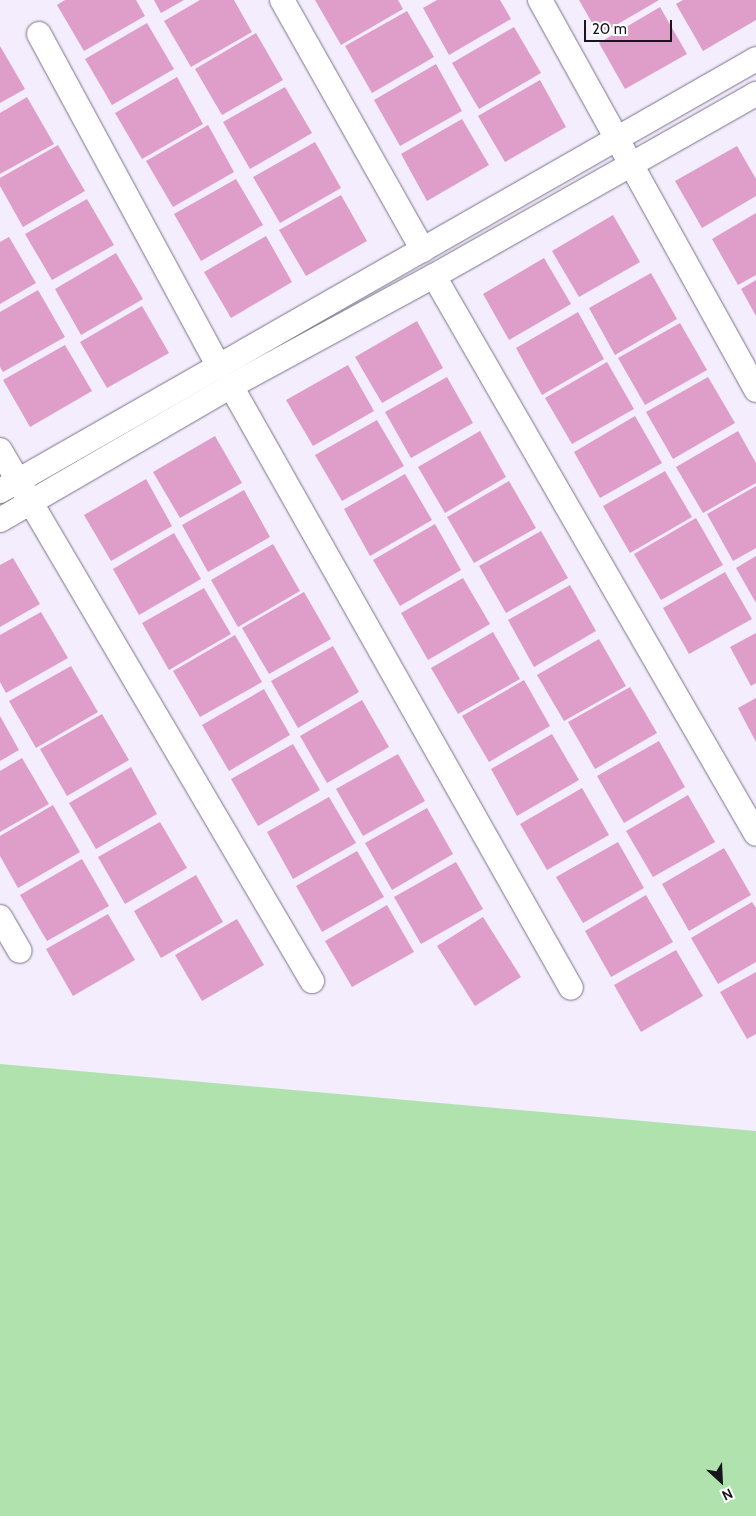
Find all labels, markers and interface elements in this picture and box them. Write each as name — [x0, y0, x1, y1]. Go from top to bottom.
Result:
scale bar — [586, 10, 674, 42]
text: 20 m — [592, 20, 627, 38]
north arrow — [696, 1456, 746, 1506]
text: N — [719, 1484, 736, 1505]

